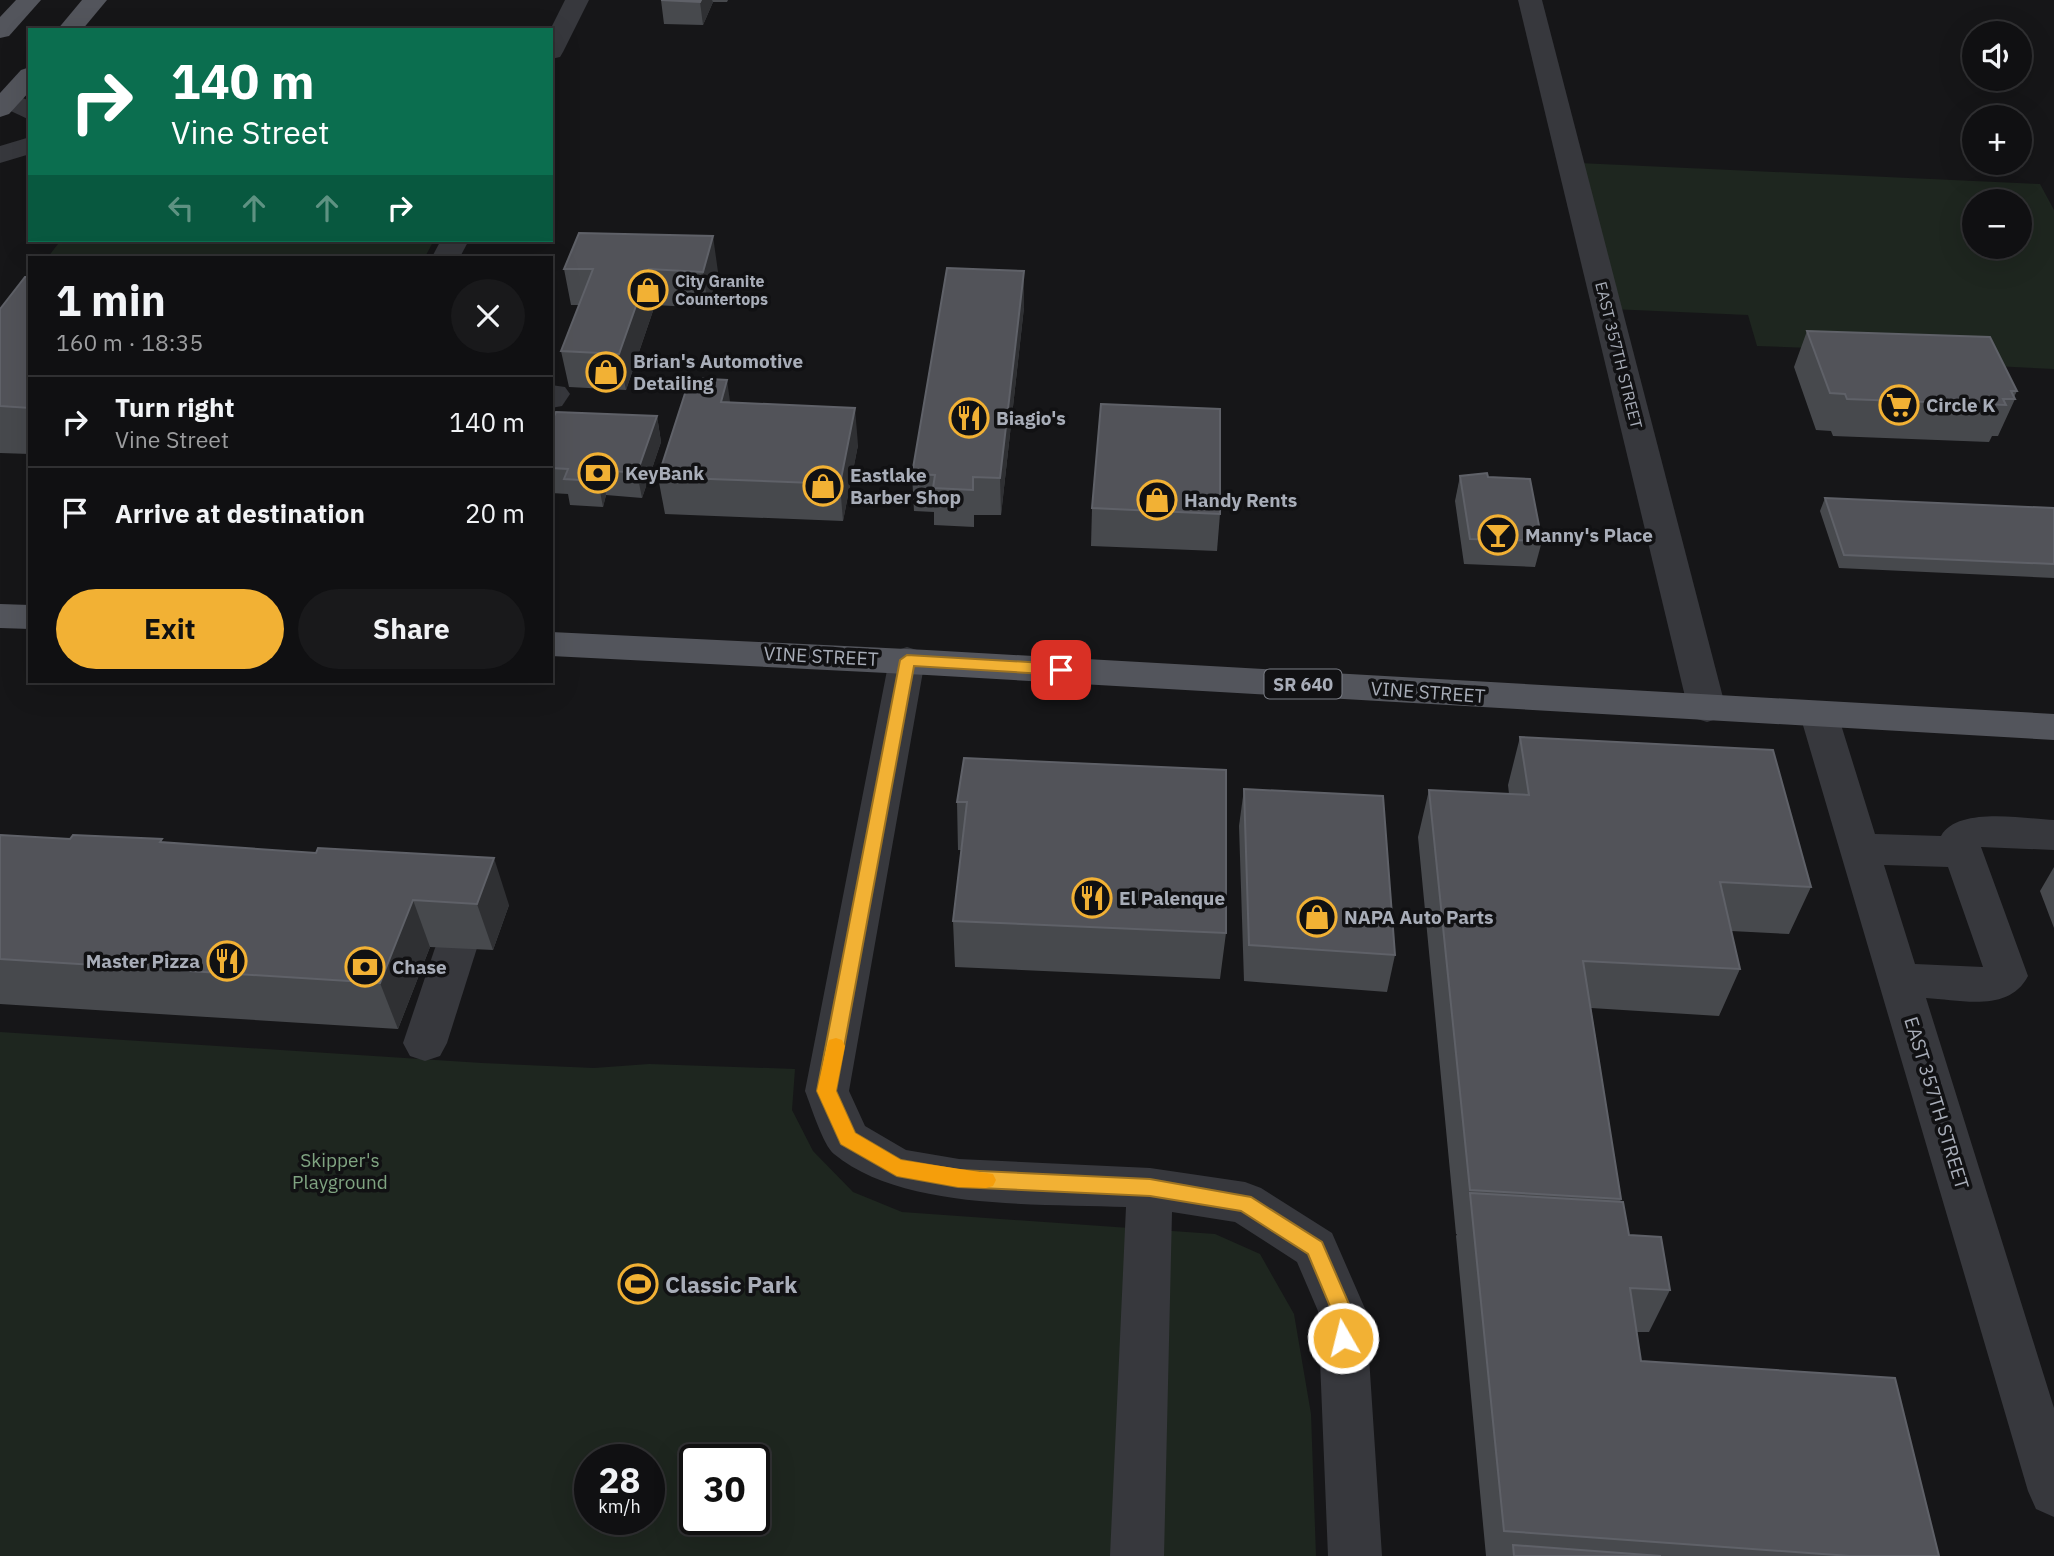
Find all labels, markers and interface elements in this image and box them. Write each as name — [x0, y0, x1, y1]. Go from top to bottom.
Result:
map controls — [1962, 21, 2032, 259]
button: sound — [1962, 21, 2032, 91]
text: 140 m — [171, 49, 315, 112]
icon: right — [56, 56, 147, 147]
button: + — [1962, 105, 2032, 175]
text: Vine Street — [171, 111, 330, 153]
icon: left — [162, 189, 200, 227]
icon: ahead — [235, 189, 273, 227]
icon: ahead — [308, 189, 346, 227]
icon: right — [381, 189, 419, 227]
button: − — [1962, 189, 2032, 259]
shop icon: City Granite Countertops — [627, 269, 669, 311]
place label: City Granite Countertops — [675, 271, 768, 309]
text: 1 min — [56, 273, 166, 328]
button: close — [451, 279, 525, 353]
street label: EAST 357TH STREET — [1591, 279, 1647, 431]
text: 160 m · 18:35 — [56, 327, 203, 357]
place label: Brian's Automotive Detailing — [633, 349, 803, 395]
shop icon: Brian's Automotive Detailing — [585, 351, 627, 393]
supermarket icon: Circle K — [1878, 384, 1920, 426]
text: Turn right — [115, 390, 234, 424]
place label: Circle K — [1926, 393, 1995, 417]
restaurant icon: Biagio's — [948, 397, 990, 439]
icon: right — [56, 403, 94, 441]
text: 140 m — [449, 405, 525, 439]
place label: Biagio's — [996, 406, 1066, 430]
text: Vine Street — [115, 424, 229, 454]
bank icon: KeyBank — [577, 452, 619, 494]
place label: KeyBank — [625, 461, 704, 485]
place label: Eastlake Barber Shop — [850, 463, 961, 509]
shop icon: Eastlake Barber Shop — [802, 465, 844, 507]
shop icon: Handy Rents — [1136, 479, 1178, 521]
place label: Handy Rents — [1184, 488, 1297, 512]
icon: arrive — [56, 494, 94, 532]
text: Arrive at destination — [115, 496, 365, 530]
text: 20 m — [465, 496, 525, 530]
bar icon: Manny's Place — [1477, 514, 1519, 556]
place label: Manny's Place — [1525, 523, 1653, 547]
button: Exit — [56, 589, 284, 669]
button: Share — [298, 589, 525, 669]
pin — [1031, 640, 1091, 700]
street label: VINE STREET — [763, 641, 879, 671]
icon: arrive — [1042, 651, 1080, 689]
road number: SR 640 — [1264, 670, 1342, 698]
street label: VINE STREET — [1370, 676, 1486, 708]
restaurant icon: El Palenque — [1071, 877, 1113, 919]
place label: El Palenque — [1119, 886, 1225, 910]
shop icon: NAPA Auto Parts — [1296, 896, 1338, 938]
place label: NAPA Auto Parts — [1344, 905, 1494, 929]
restaurant icon: Master Pizza — [206, 940, 248, 982]
bank icon: Chase — [344, 946, 386, 988]
place label: Master Pizza — [86, 949, 200, 973]
place label: Chase — [392, 955, 447, 979]
street label: EAST 357TH STREET — [1899, 1014, 1975, 1192]
park label: Skipper's Playground — [292, 1148, 388, 1194]
sports icon: Classic Park — [617, 1263, 659, 1305]
place label: Classic Park — [665, 1269, 798, 1299]
position arrow — [1306, 1301, 1380, 1375]
speed limit sign: 30 — [679, 1444, 770, 1535]
text: 28 — [598, 1457, 641, 1503]
text: km/h — [598, 1495, 641, 1518]

